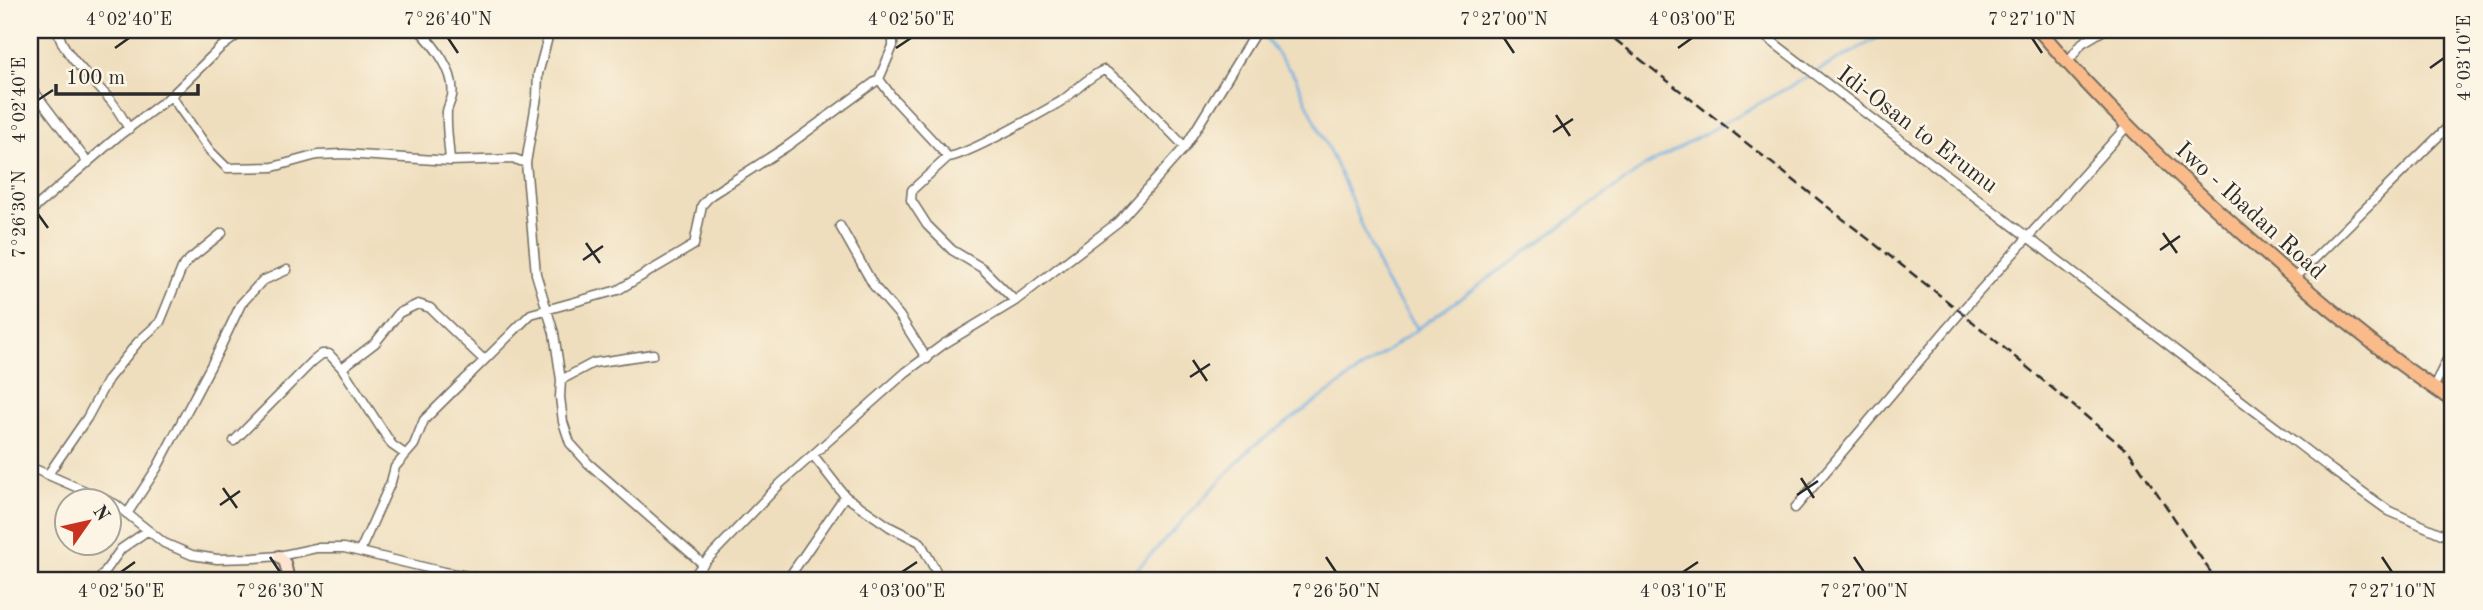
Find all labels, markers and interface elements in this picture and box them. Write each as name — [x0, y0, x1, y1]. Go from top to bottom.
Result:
text: 4°02'40"E — [86, 11, 172, 29]
text: 7°26'40"N — [404, 11, 492, 29]
text: 4°02'50"E — [868, 11, 954, 29]
text: 7°27'00"N — [1460, 11, 1548, 29]
text: 4°03'00"E — [1649, 11, 1735, 29]
text: 7°27'10"N — [1988, 11, 2076, 29]
text: 4°03'10"E — [2456, 15, 2474, 101]
scale bar — [56, 52, 198, 96]
text: 4°02'40"E — [11, 57, 29, 143]
street label: Idi-Osan to Erumu — [1832, 63, 2002, 199]
text: 100 m — [66, 68, 125, 89]
street label: Iwo - Ibadan Road — [2170, 138, 2329, 285]
text: 7°26'30"N — [11, 170, 29, 258]
north arrow — [52, 488, 122, 558]
text: N — [88, 503, 112, 526]
text: 4°02'50"E — [78, 583, 164, 601]
text: 7°26'30"N — [236, 583, 324, 601]
text: 4°03'00"E — [859, 583, 945, 601]
text: 7°26'50"N — [1292, 583, 1380, 601]
text: 4°03'10"E — [1640, 583, 1726, 601]
text: 7°27'00"N — [1820, 583, 1908, 601]
text: 7°27'10"N — [2348, 583, 2436, 601]

